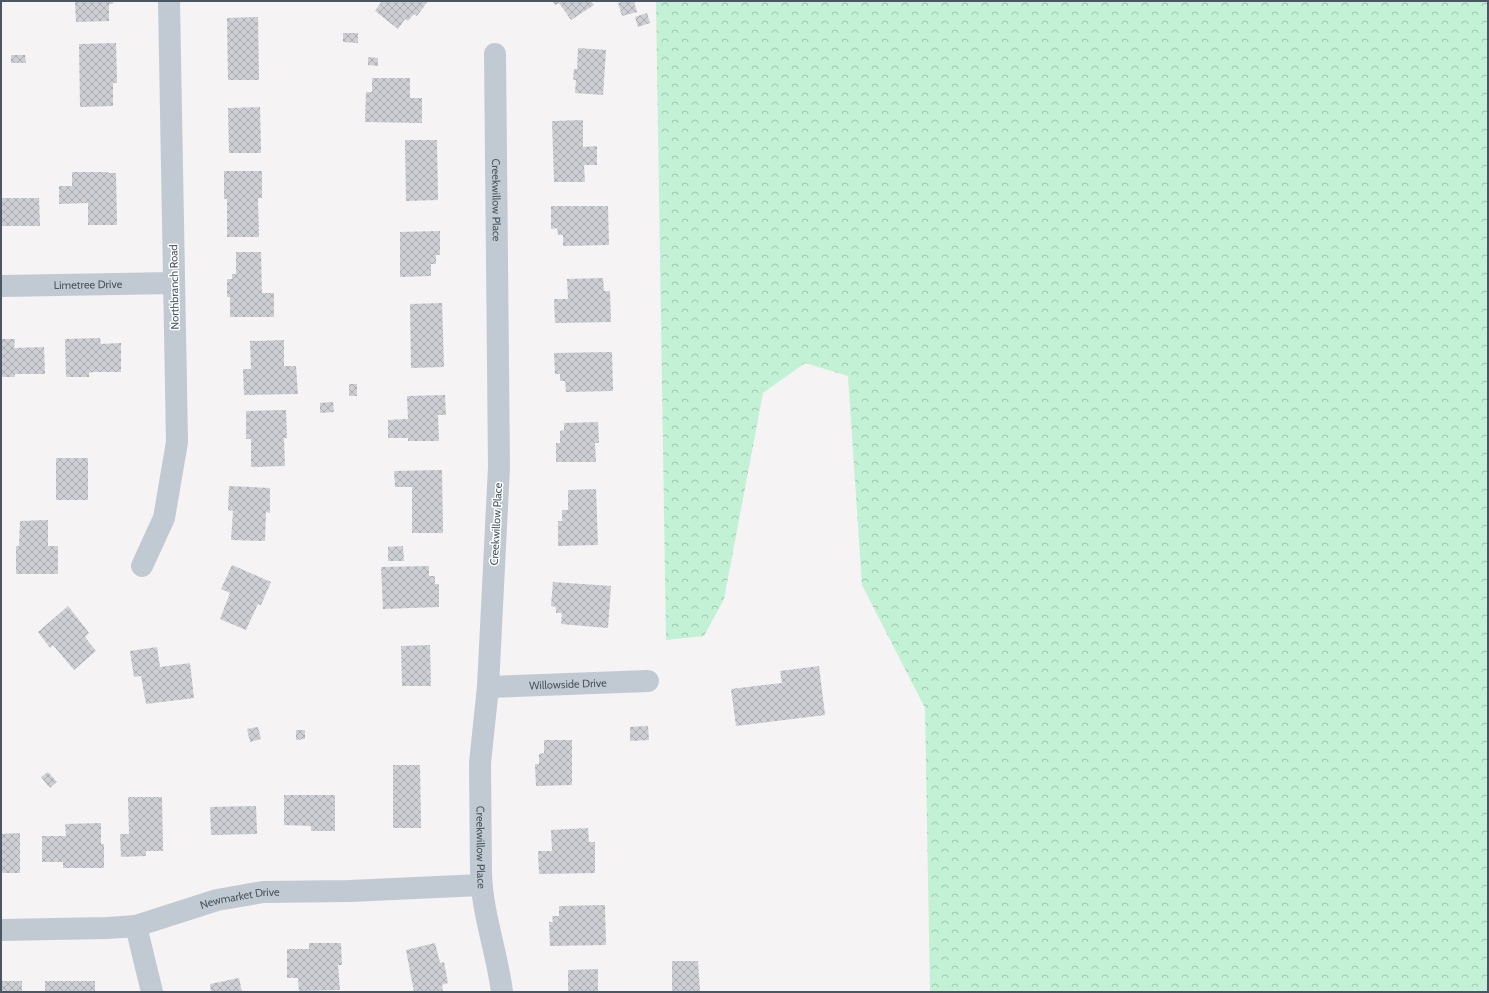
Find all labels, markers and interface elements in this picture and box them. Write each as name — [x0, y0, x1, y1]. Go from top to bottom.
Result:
street label: Creekwillow Place — [489, 158, 504, 242]
street label: Northbranch Road — [166, 244, 182, 330]
street label: Limetree Drive — [54, 277, 123, 292]
street label: Creekwillow Place — [487, 482, 505, 566]
street label: Willowside Drive — [529, 676, 607, 692]
street label: Creekwillow Place — [473, 806, 489, 890]
street label: Newmarket Drive — [198, 885, 280, 912]

